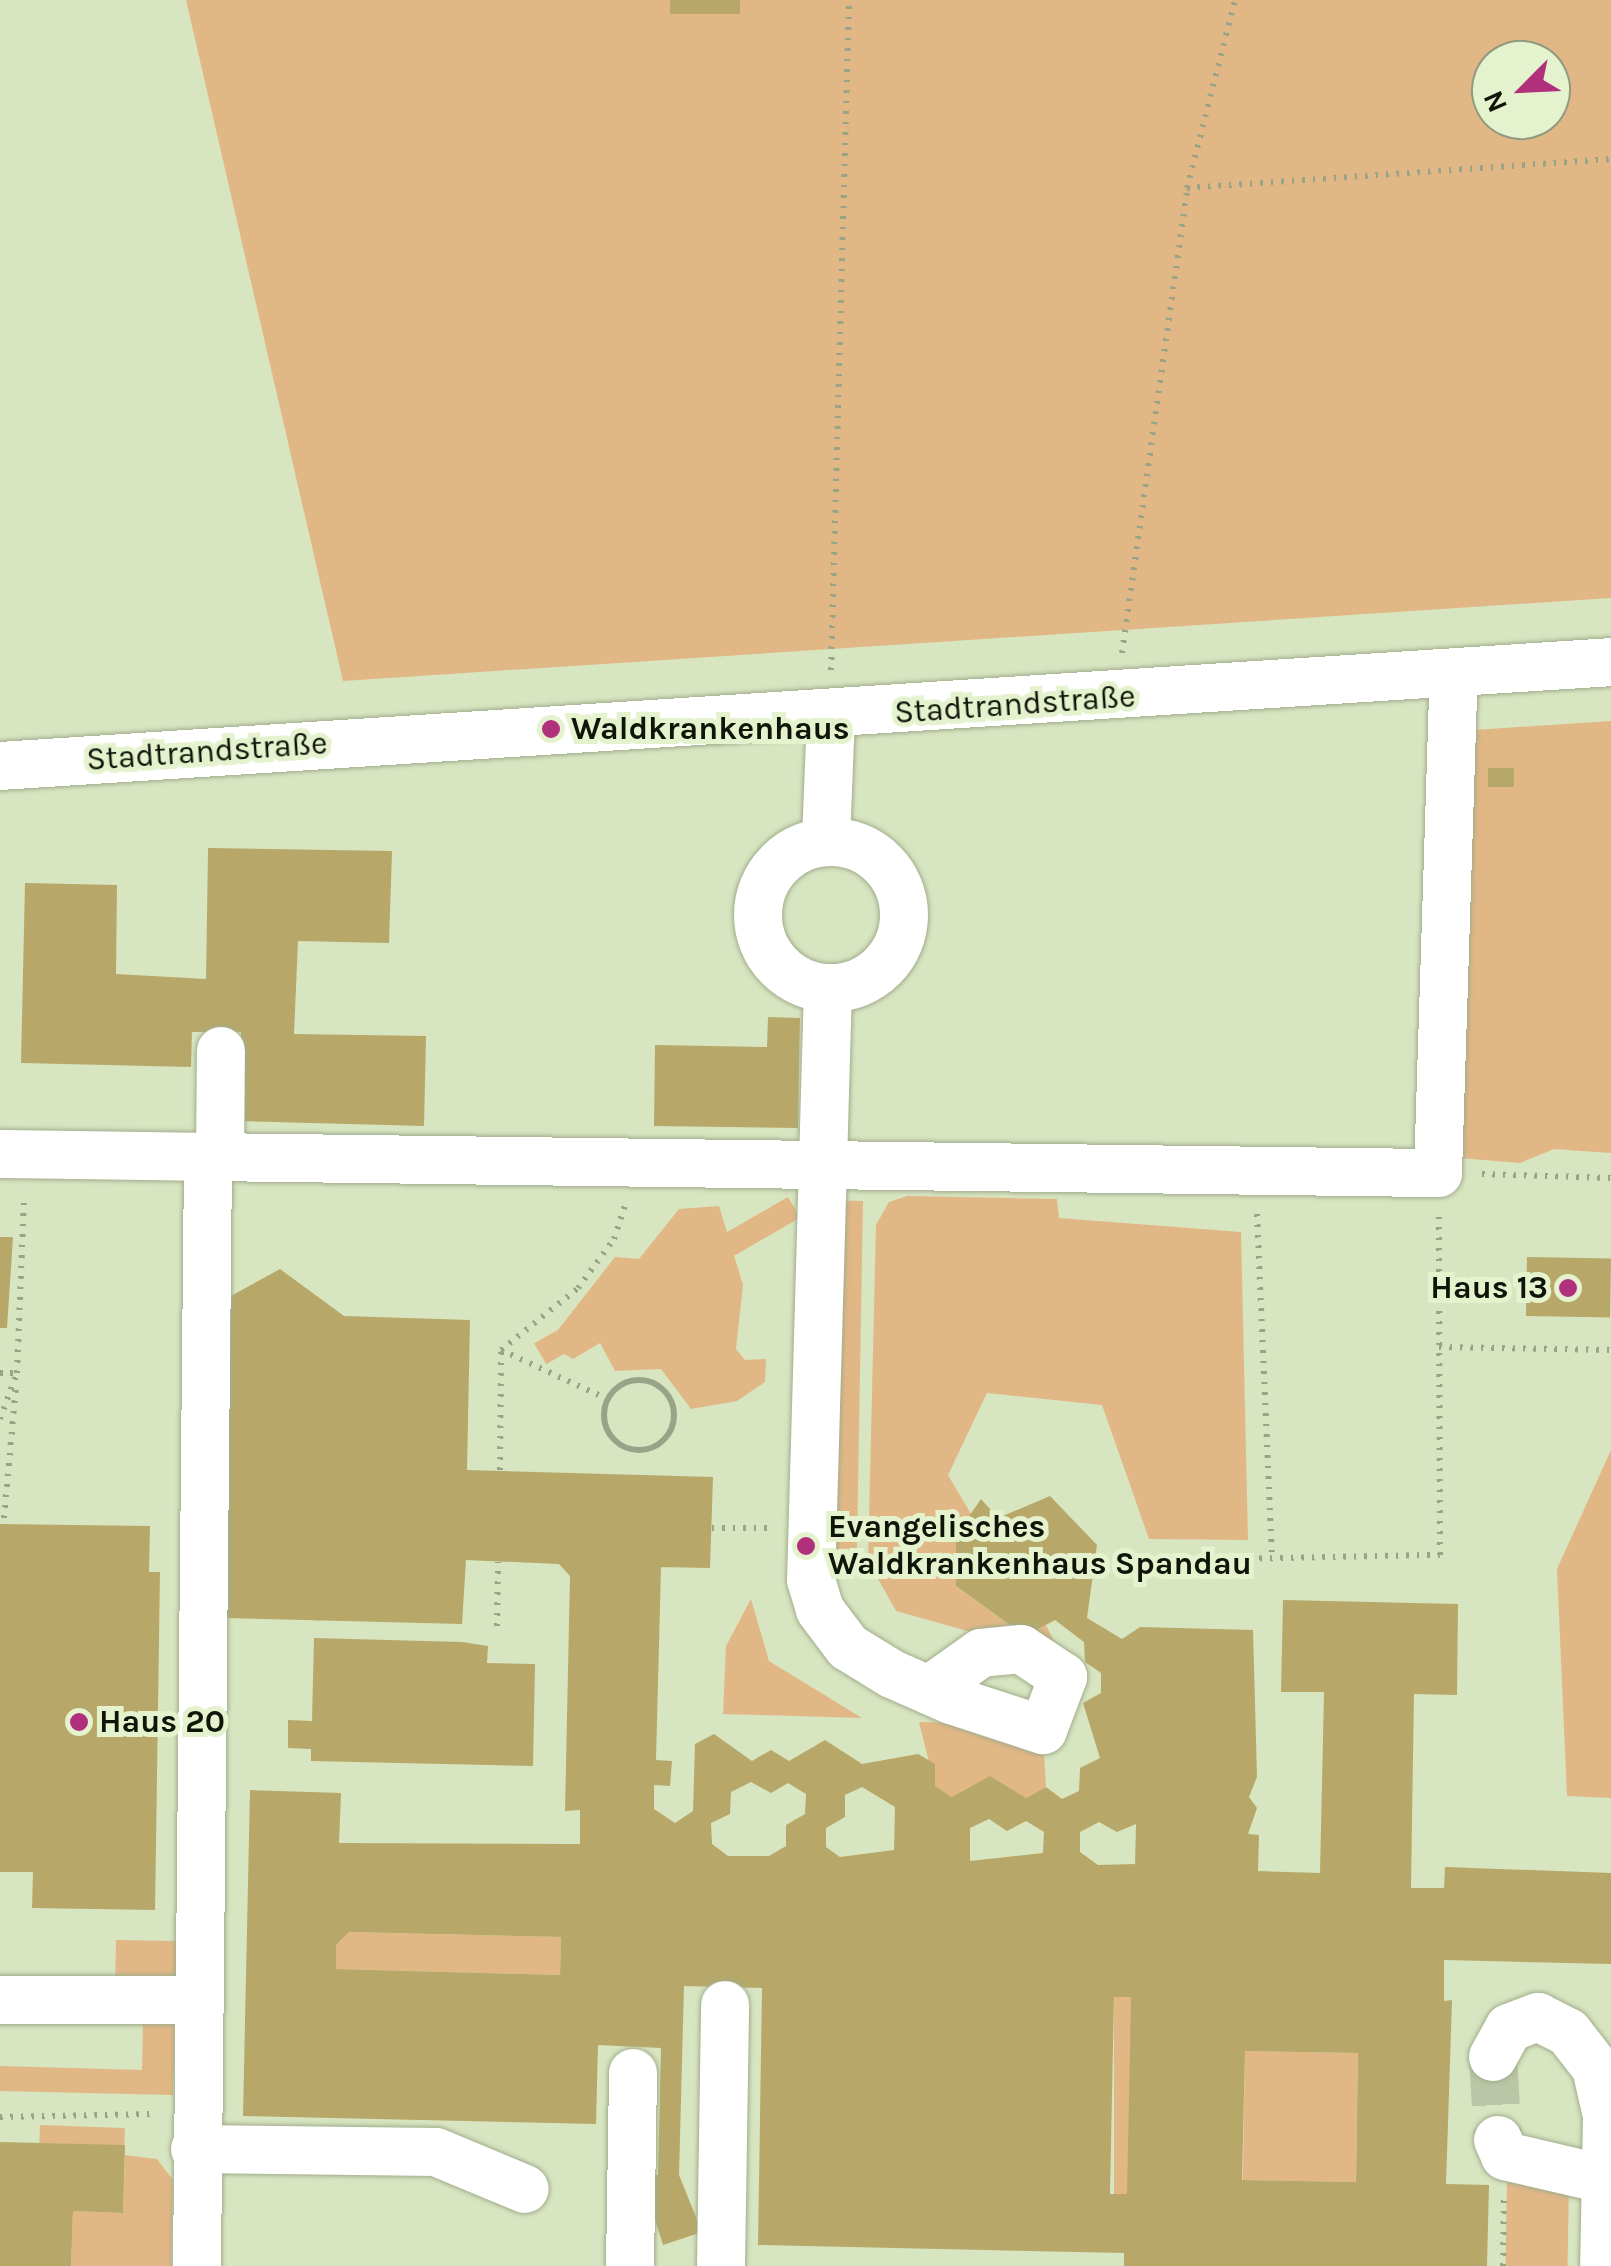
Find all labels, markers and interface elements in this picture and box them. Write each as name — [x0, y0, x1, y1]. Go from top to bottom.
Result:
north arrow — [1471, 40, 1571, 140]
text: N — [1476, 86, 1514, 117]
street label: Stadtrandstraße — [893, 677, 1137, 733]
place label: Waldkrankenhaus — [571, 710, 850, 748]
marker: Waldkrankenhaus — [540, 718, 562, 740]
street label: Stadtrandstraße — [85, 724, 329, 780]
place label: Haus 13 — [1430, 1269, 1548, 1307]
marker: Haus 13 — [1557, 1277, 1579, 1299]
place label: Evangelisches Waldkrankenhaus Spandau — [828, 1509, 1252, 1584]
marker: Evangelisches Waldkrankenhaus Spandau — [793, 1533, 819, 1559]
place label: Haus 20 — [99, 1703, 225, 1741]
marker: Haus 20 — [68, 1711, 90, 1733]

